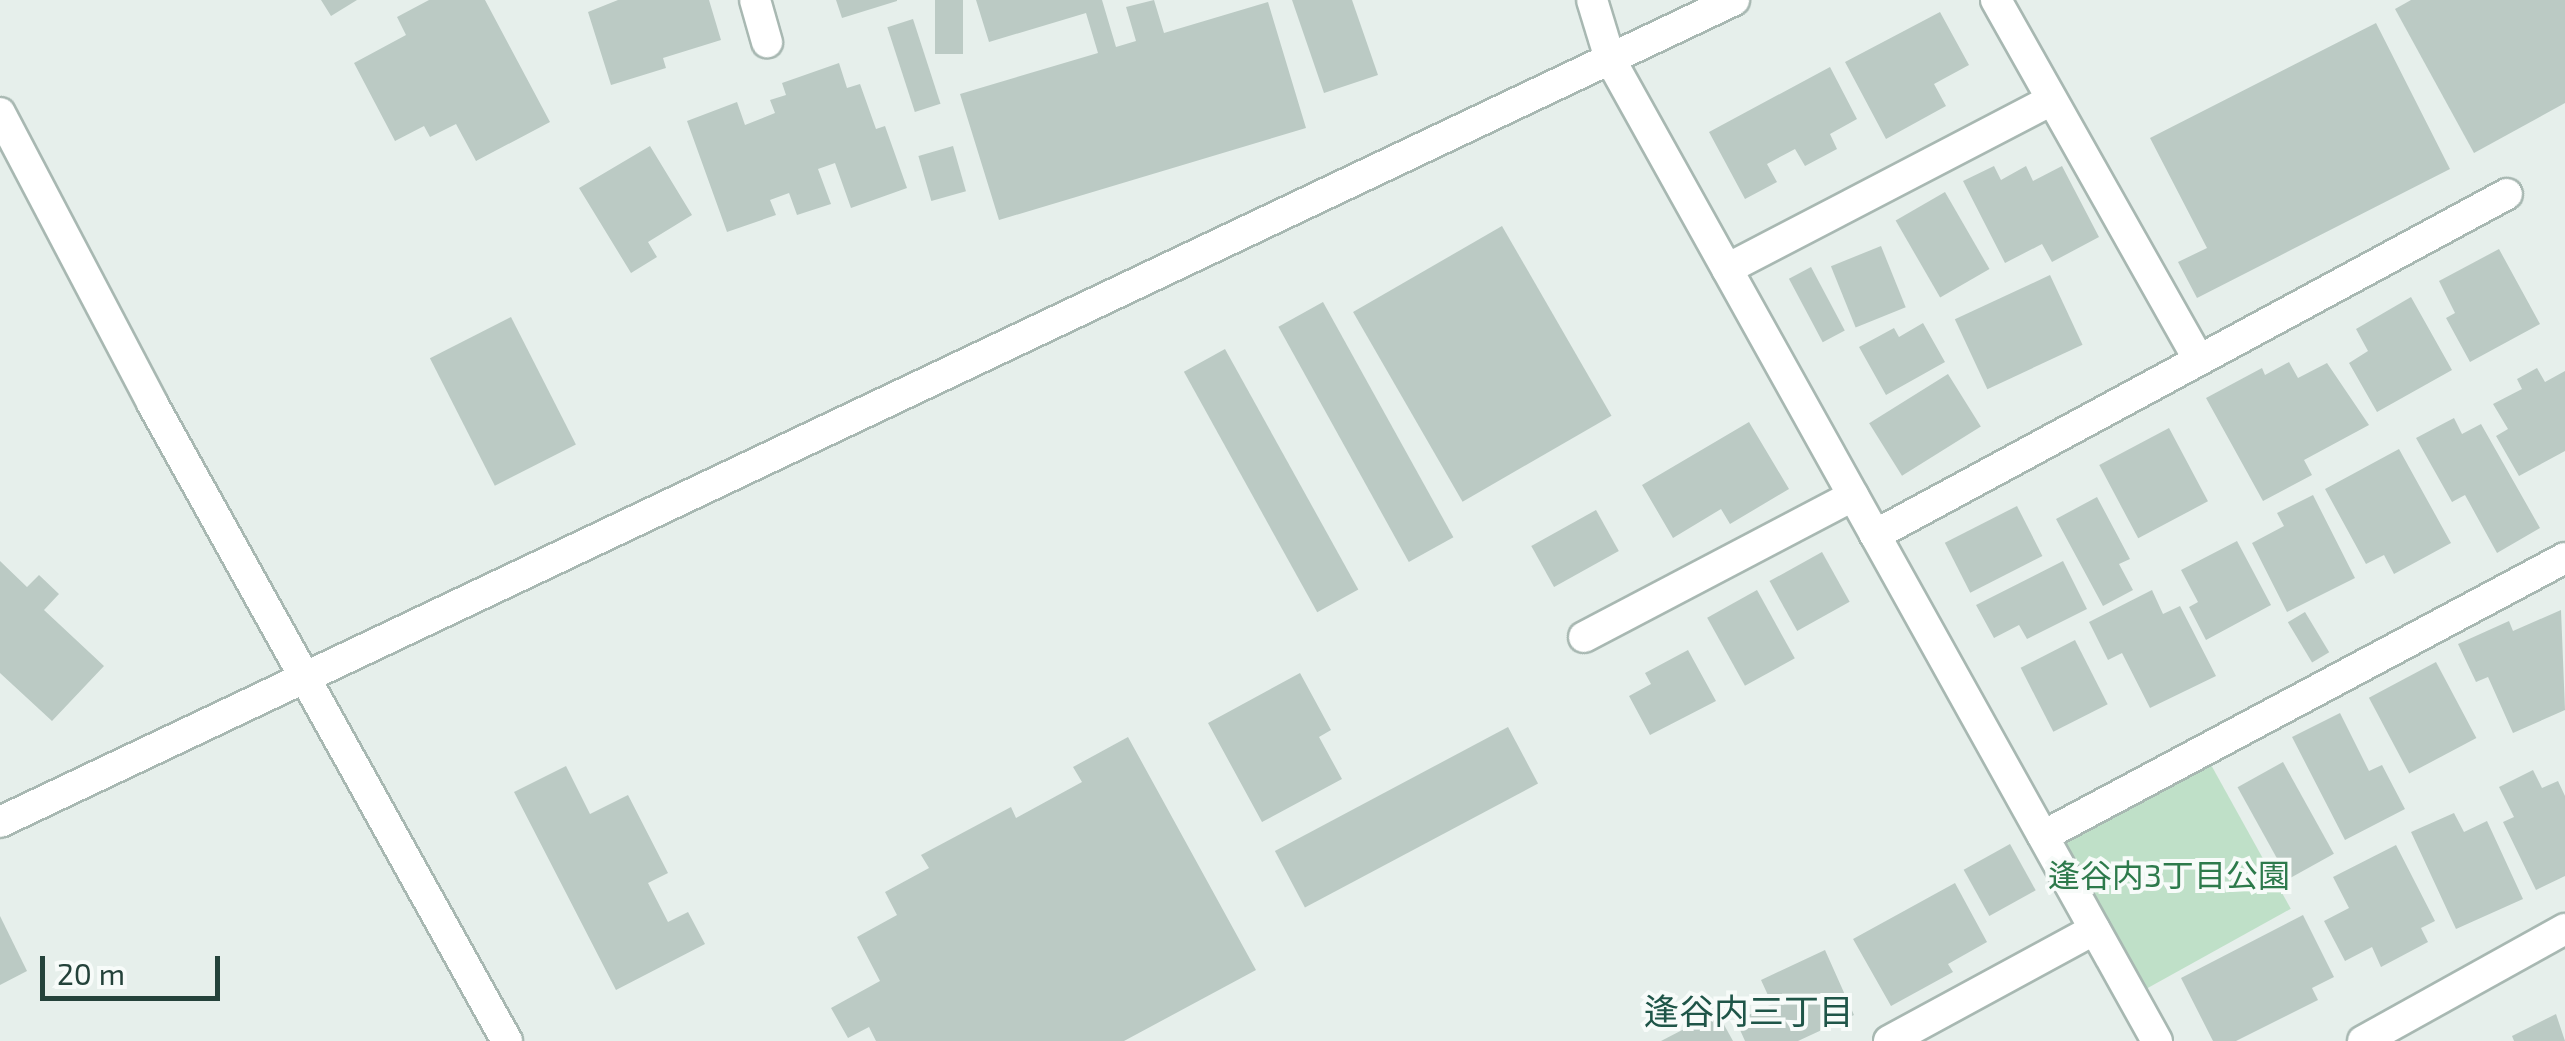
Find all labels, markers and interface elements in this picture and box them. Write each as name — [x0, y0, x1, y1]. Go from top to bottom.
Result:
park label: 逢谷内3丁目公園 — [2048, 855, 2290, 893]
scale bar — [45, 936, 225, 998]
text: 20 m — [57, 955, 125, 991]
district label: 逢谷内三丁目 — [1644, 989, 1854, 1031]

